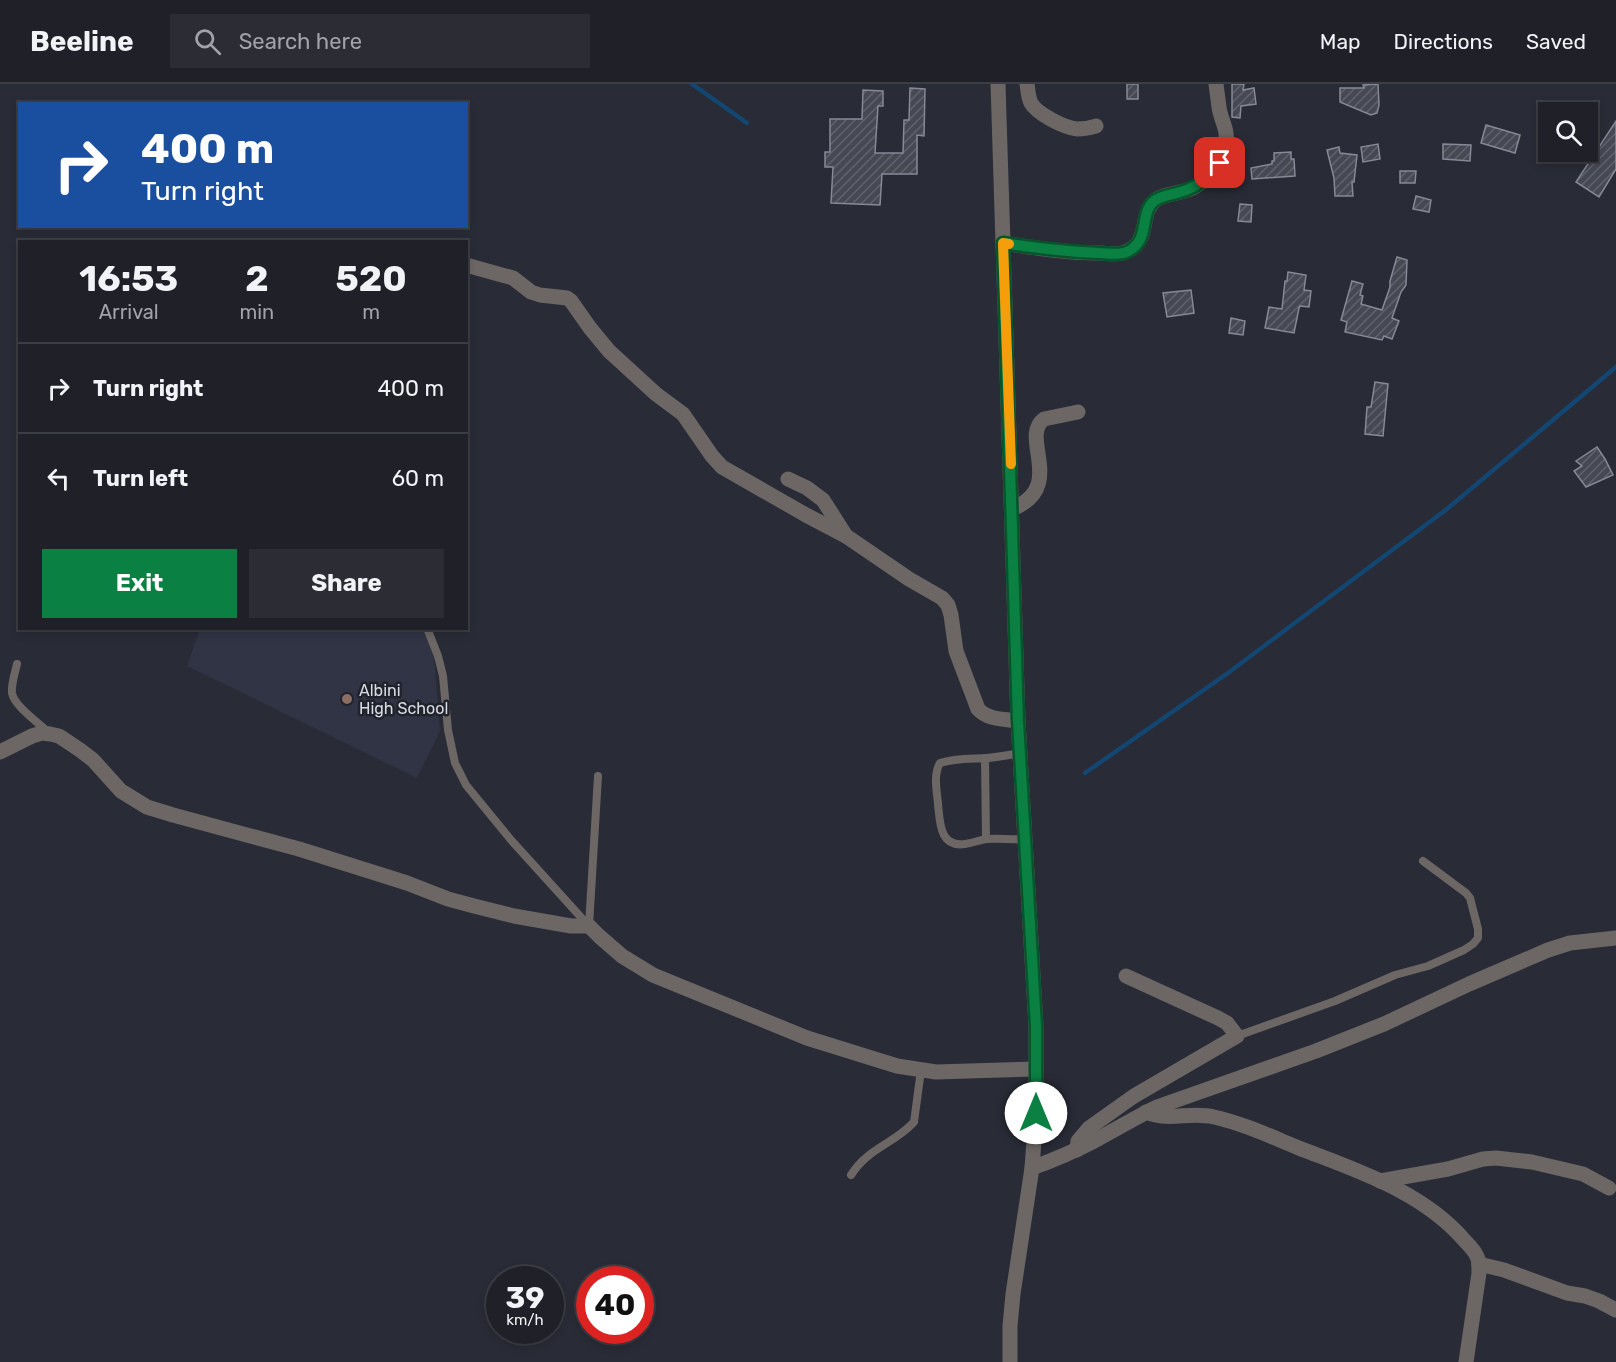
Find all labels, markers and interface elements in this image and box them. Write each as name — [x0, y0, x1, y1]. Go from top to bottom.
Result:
search box — [170, 14, 590, 68]
text: Beeline — [30, 25, 134, 58]
icon: search — [191, 25, 224, 58]
text: Search here — [239, 28, 362, 55]
text: Map — [1320, 29, 1361, 54]
text: Directions — [1394, 29, 1493, 54]
text: Saved — [1526, 29, 1586, 54]
map controls — [1538, 102, 1598, 162]
button: search — [1538, 102, 1598, 162]
text: 400 m — [141, 124, 274, 174]
icon: right — [42, 126, 120, 204]
pin — [1194, 137, 1245, 188]
icon: arrive — [1203, 146, 1236, 179]
text: Turn right — [141, 175, 264, 207]
text: 16:53 — [79, 257, 178, 300]
text: 2 — [245, 257, 269, 300]
text: 520 — [336, 257, 407, 300]
text: Arrival — [99, 300, 159, 324]
text: min — [239, 300, 274, 324]
text: m — [362, 300, 380, 324]
icon: right — [42, 372, 75, 405]
text: Turn right — [93, 375, 203, 402]
text: 400 m — [377, 375, 444, 402]
icon: left — [42, 462, 75, 495]
text: Turn left — [93, 465, 188, 492]
text: 60 m — [392, 465, 444, 492]
button: Exit — [42, 549, 237, 618]
button: Share — [249, 549, 444, 618]
place label: Albini High School — [359, 681, 448, 718]
marker: Albini High School — [340, 692, 354, 706]
position arrow — [1004, 1081, 1068, 1145]
speed limit sign: 40 — [576, 1266, 654, 1344]
text: 39 — [506, 1280, 545, 1316]
text: km/h — [506, 1311, 544, 1329]

